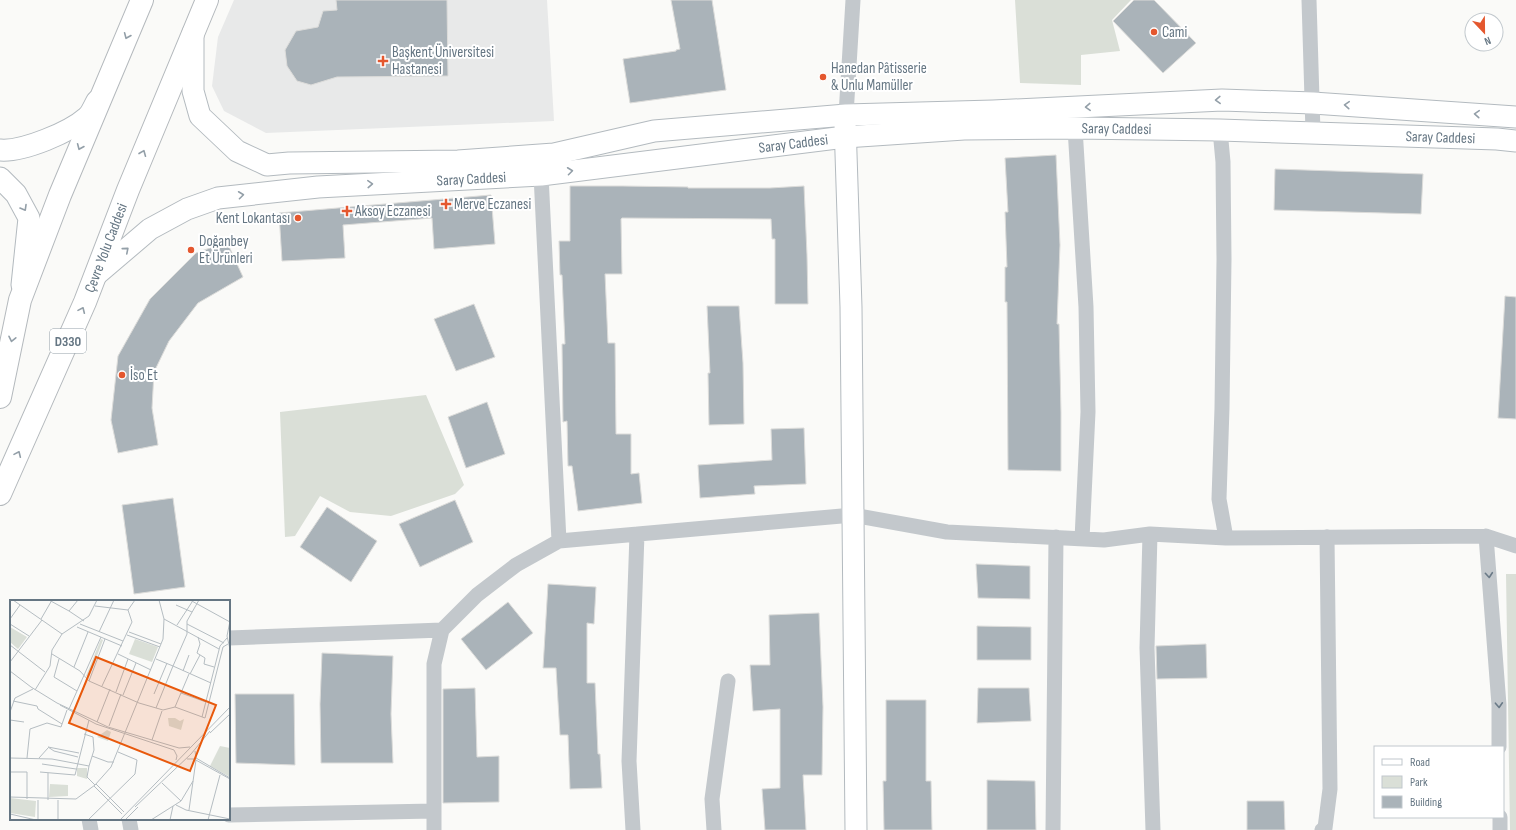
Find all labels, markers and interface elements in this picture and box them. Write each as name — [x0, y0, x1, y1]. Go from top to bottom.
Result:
north arrow — [1464, 12, 1504, 52]
place label: Cami — [1162, 23, 1187, 42]
marker: Cami — [1149, 27, 1159, 37]
one-way arrow — [124, 32, 132, 39]
text: N — [1482, 34, 1493, 48]
place label: Başkent Üniversitesi Hastanesi — [392, 43, 494, 79]
marker: Başkent Üniversitesi Hastanesi — [377, 55, 389, 67]
place label: Hanedan Pâtisserie & Unlu Mamüller — [831, 59, 927, 95]
marker: Hanedan Pâtisserie & Unlu Mamüller — [818, 72, 828, 82]
one-way arrow — [1215, 96, 1221, 105]
one-way arrow — [1344, 101, 1350, 110]
one-way arrow — [1085, 102, 1091, 111]
one-way arrow — [1474, 110, 1480, 118]
street label: Saray Caddesi — [1082, 119, 1152, 139]
street label: Saray Caddesi — [1405, 127, 1476, 148]
street label: Saray Caddesi — [757, 130, 829, 157]
one-way arrow — [77, 144, 85, 151]
one-way arrow — [139, 150, 147, 157]
street label: Saray Caddesi — [436, 167, 507, 190]
one-way arrow — [567, 167, 573, 176]
one-way arrow — [367, 180, 373, 188]
one-way arrow — [238, 191, 244, 200]
place label: Merve Eczanesi — [454, 195, 531, 214]
marker: Merve Eczanesi — [441, 199, 451, 209]
street label: Çevre Yolu Caddesi — [80, 200, 132, 295]
place label: Aksoy Eczanesi — [354, 202, 431, 221]
one-way arrow — [19, 204, 26, 212]
marker: Aksoy Eczanesi — [342, 206, 352, 216]
place label: Kent Lokantası — [216, 209, 290, 228]
marker: Kent Lokantası — [293, 213, 303, 223]
place label: Doğanbey Et Ürünleri — [199, 232, 253, 268]
marker: Doğanbey Et Ürünleri — [186, 245, 196, 255]
one-way arrow — [121, 247, 128, 254]
one-way arrow — [77, 306, 85, 314]
road number: D330 — [50, 329, 86, 353]
one-way arrow — [9, 336, 17, 342]
place label: İso Et — [130, 366, 158, 385]
marker: İso Et — [117, 370, 127, 380]
one-way arrow — [13, 451, 21, 458]
one-way arrow — [1484, 572, 1493, 578]
inset map — [10, 600, 230, 820]
one-way arrow — [1494, 702, 1503, 708]
legend — [1374, 746, 1504, 818]
text: Road — [1410, 755, 1430, 770]
text: Park — [1410, 775, 1428, 790]
text: Building — [1410, 795, 1442, 810]

